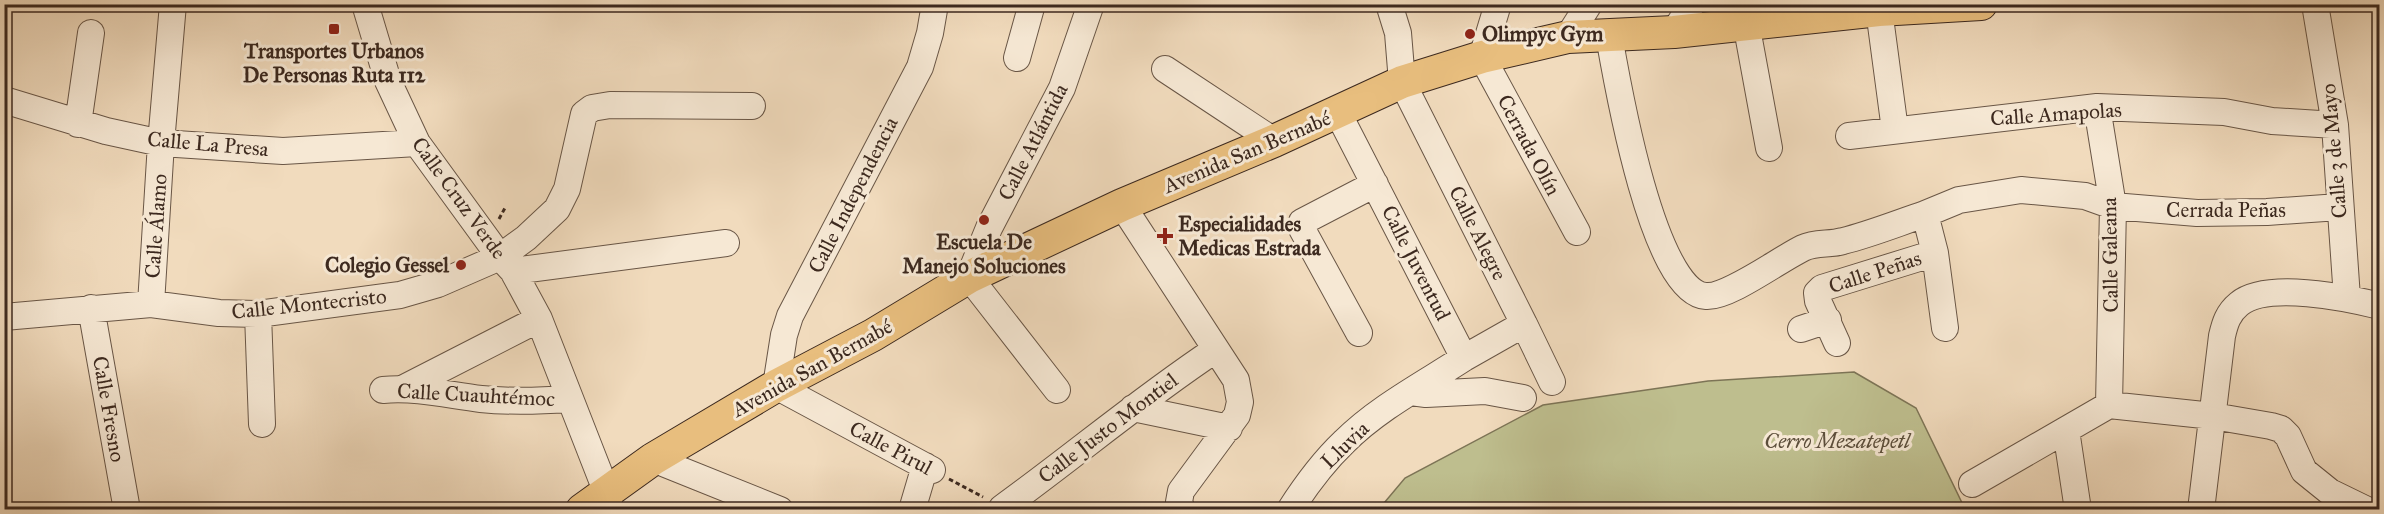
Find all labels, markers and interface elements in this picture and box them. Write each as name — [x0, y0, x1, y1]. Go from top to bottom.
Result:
place label: Olimpyc Gym — [1482, 21, 1604, 47]
marker: Transportes Urbanos De Personas Ruta 112 — [327, 22, 341, 36]
marker: Olimpyc Gym — [1463, 27, 1477, 41]
place label: Transportes Urbanos De Personas Ruta 112 — [243, 38, 426, 88]
street label: Calle Atlántida — [992, 79, 1074, 205]
street label: Calle 3 de Mayo — [2315, 82, 2353, 219]
street label: Cerrada Olín — [1492, 90, 1566, 200]
street label: Calle Amapolas — [1989, 96, 2123, 132]
street label: Avenida San Bernabé — [1158, 105, 1335, 199]
street label: Calle Independencia — [802, 112, 904, 278]
street label: Calle La Presa — [146, 126, 270, 162]
street label: Calle Cruz Verde — [406, 132, 512, 264]
street label: Calle Álamo — [139, 173, 173, 279]
street label: Calle Alegre — [1443, 181, 1513, 285]
street label: Calle Galeana — [2096, 197, 2124, 313]
street label: Cerrada Peñas — [2166, 197, 2286, 223]
street label: Calle Juventud — [1376, 201, 1456, 325]
place label: Especialidades Medicas Estrada — [1178, 211, 1322, 261]
marker: Escuela De Manejo Soluciones — [977, 213, 991, 227]
marker: Especialidades Medicas Estrada — [1156, 227, 1174, 245]
place label: Escuela De Manejo Soluciones — [902, 229, 1066, 279]
street label: Calle Peñas — [1825, 245, 1925, 299]
place label: Colegio Gessel — [325, 252, 450, 278]
marker: Colegio Gessel — [454, 258, 468, 272]
street label: Calle Montecristo — [230, 283, 388, 325]
street label: Avenida San Bernabé — [726, 313, 897, 423]
street label: Calle Fresno — [87, 354, 131, 464]
street label: Calle Justo Montiel — [1033, 367, 1183, 489]
street label: Calle Cuauhtémoc — [396, 378, 556, 412]
street label: Calle Pirul — [845, 415, 937, 481]
street label: Lluvia — [1315, 416, 1375, 474]
park label: Cerro Mezatepetl — [1764, 428, 1912, 454]

